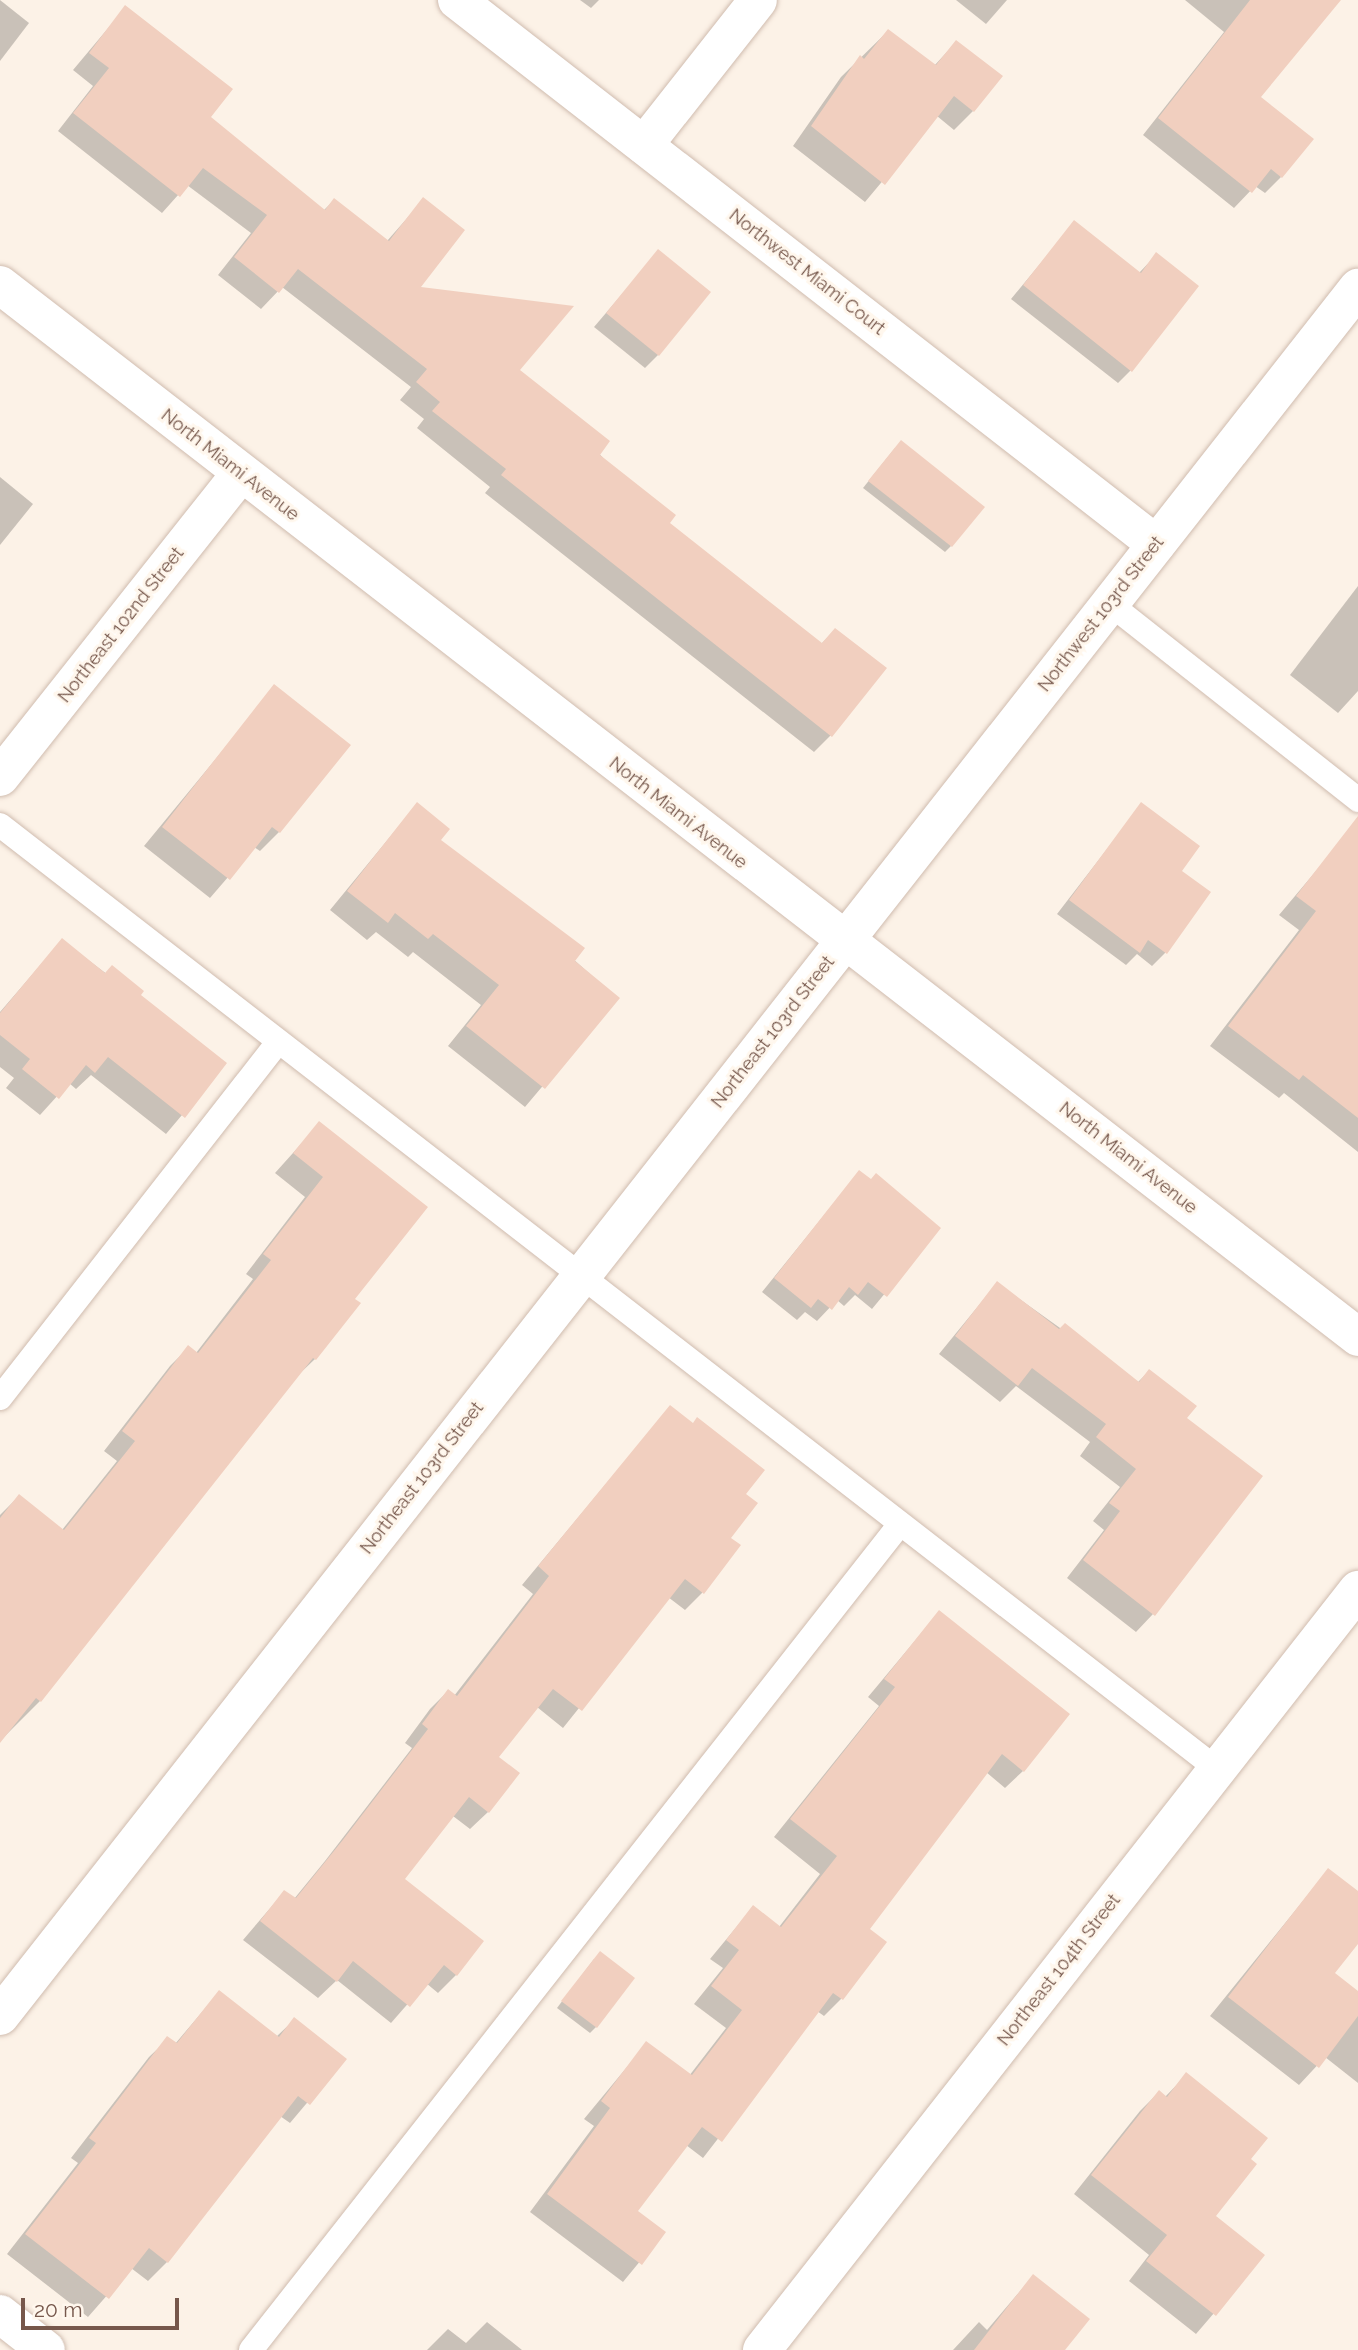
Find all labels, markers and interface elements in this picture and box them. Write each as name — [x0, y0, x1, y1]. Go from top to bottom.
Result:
street label: Northwest Miami Court — [725, 204, 889, 340]
street label: North Miami Avenue — [157, 404, 303, 526]
street label: Northwest 103rd Street — [1034, 532, 1168, 696]
street label: Northeast 102nd Street — [54, 543, 188, 707]
street label: North Miami Avenue — [605, 752, 751, 874]
street label: Northeast 103rd Street — [707, 952, 839, 1112]
street label: North Miami Avenue — [1055, 1097, 1201, 1219]
street label: Northeast 103rd Street — [356, 1398, 488, 1558]
street label: Northeast 104th Street — [993, 1890, 1125, 2050]
scale bar — [24, 2284, 182, 2328]
text: 20 m — [34, 2297, 82, 2322]

